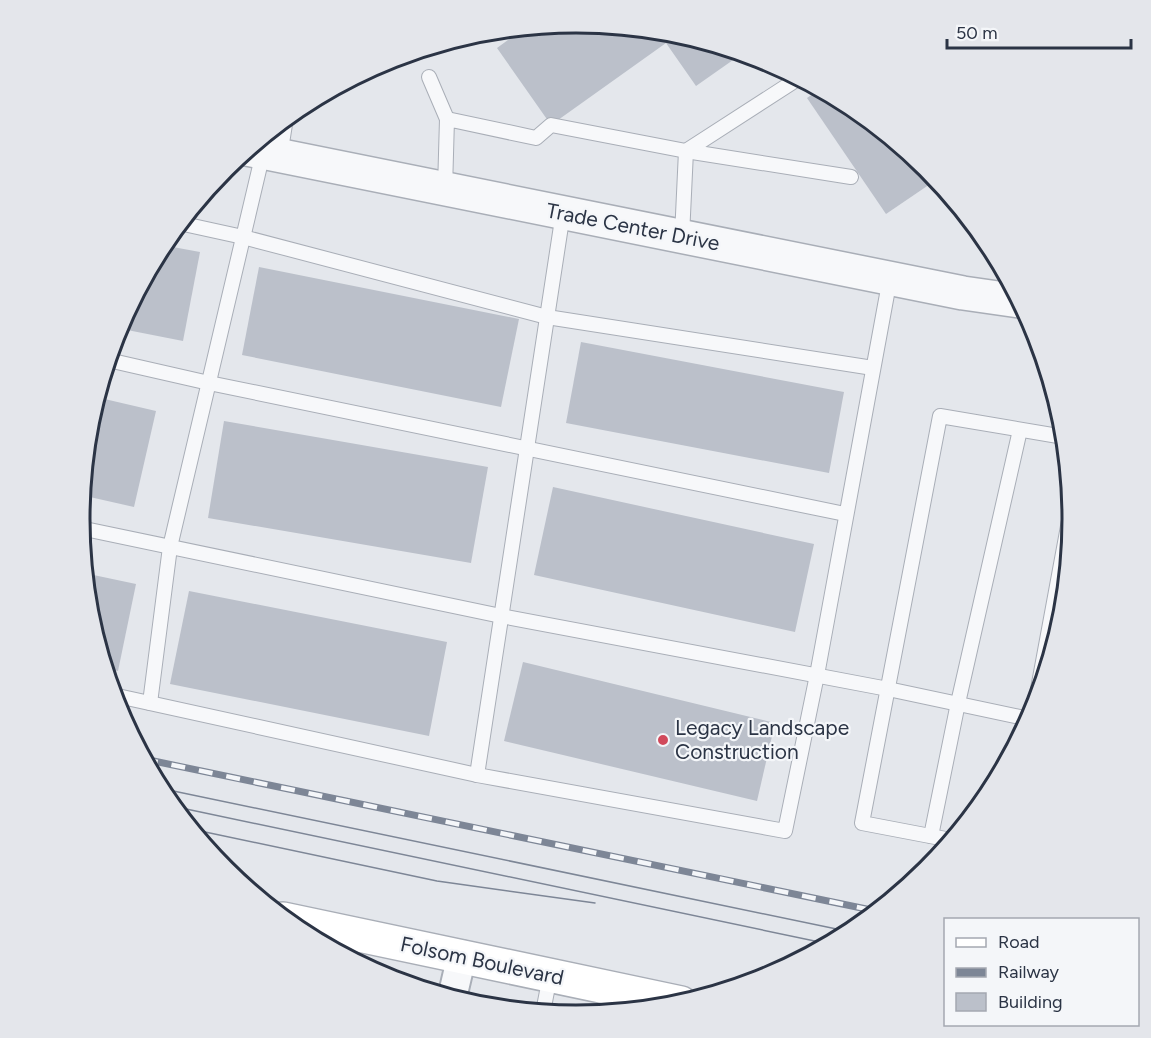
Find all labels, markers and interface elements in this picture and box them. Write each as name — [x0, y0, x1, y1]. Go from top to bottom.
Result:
scale bar — [947, 12, 1132, 50]
text: 50 m — [956, 22, 998, 44]
street label: Trade Center Drive — [544, 197, 722, 256]
place label: Legacy Landscape Construction — [675, 715, 849, 764]
marker: Legacy Landscape Construction — [656, 733, 670, 747]
legend — [944, 918, 1139, 1026]
street label: Folsom Boulevard — [398, 931, 566, 990]
text: Road — [998, 931, 1039, 953]
text: Railway — [998, 961, 1060, 983]
text: Building — [998, 991, 1063, 1013]

